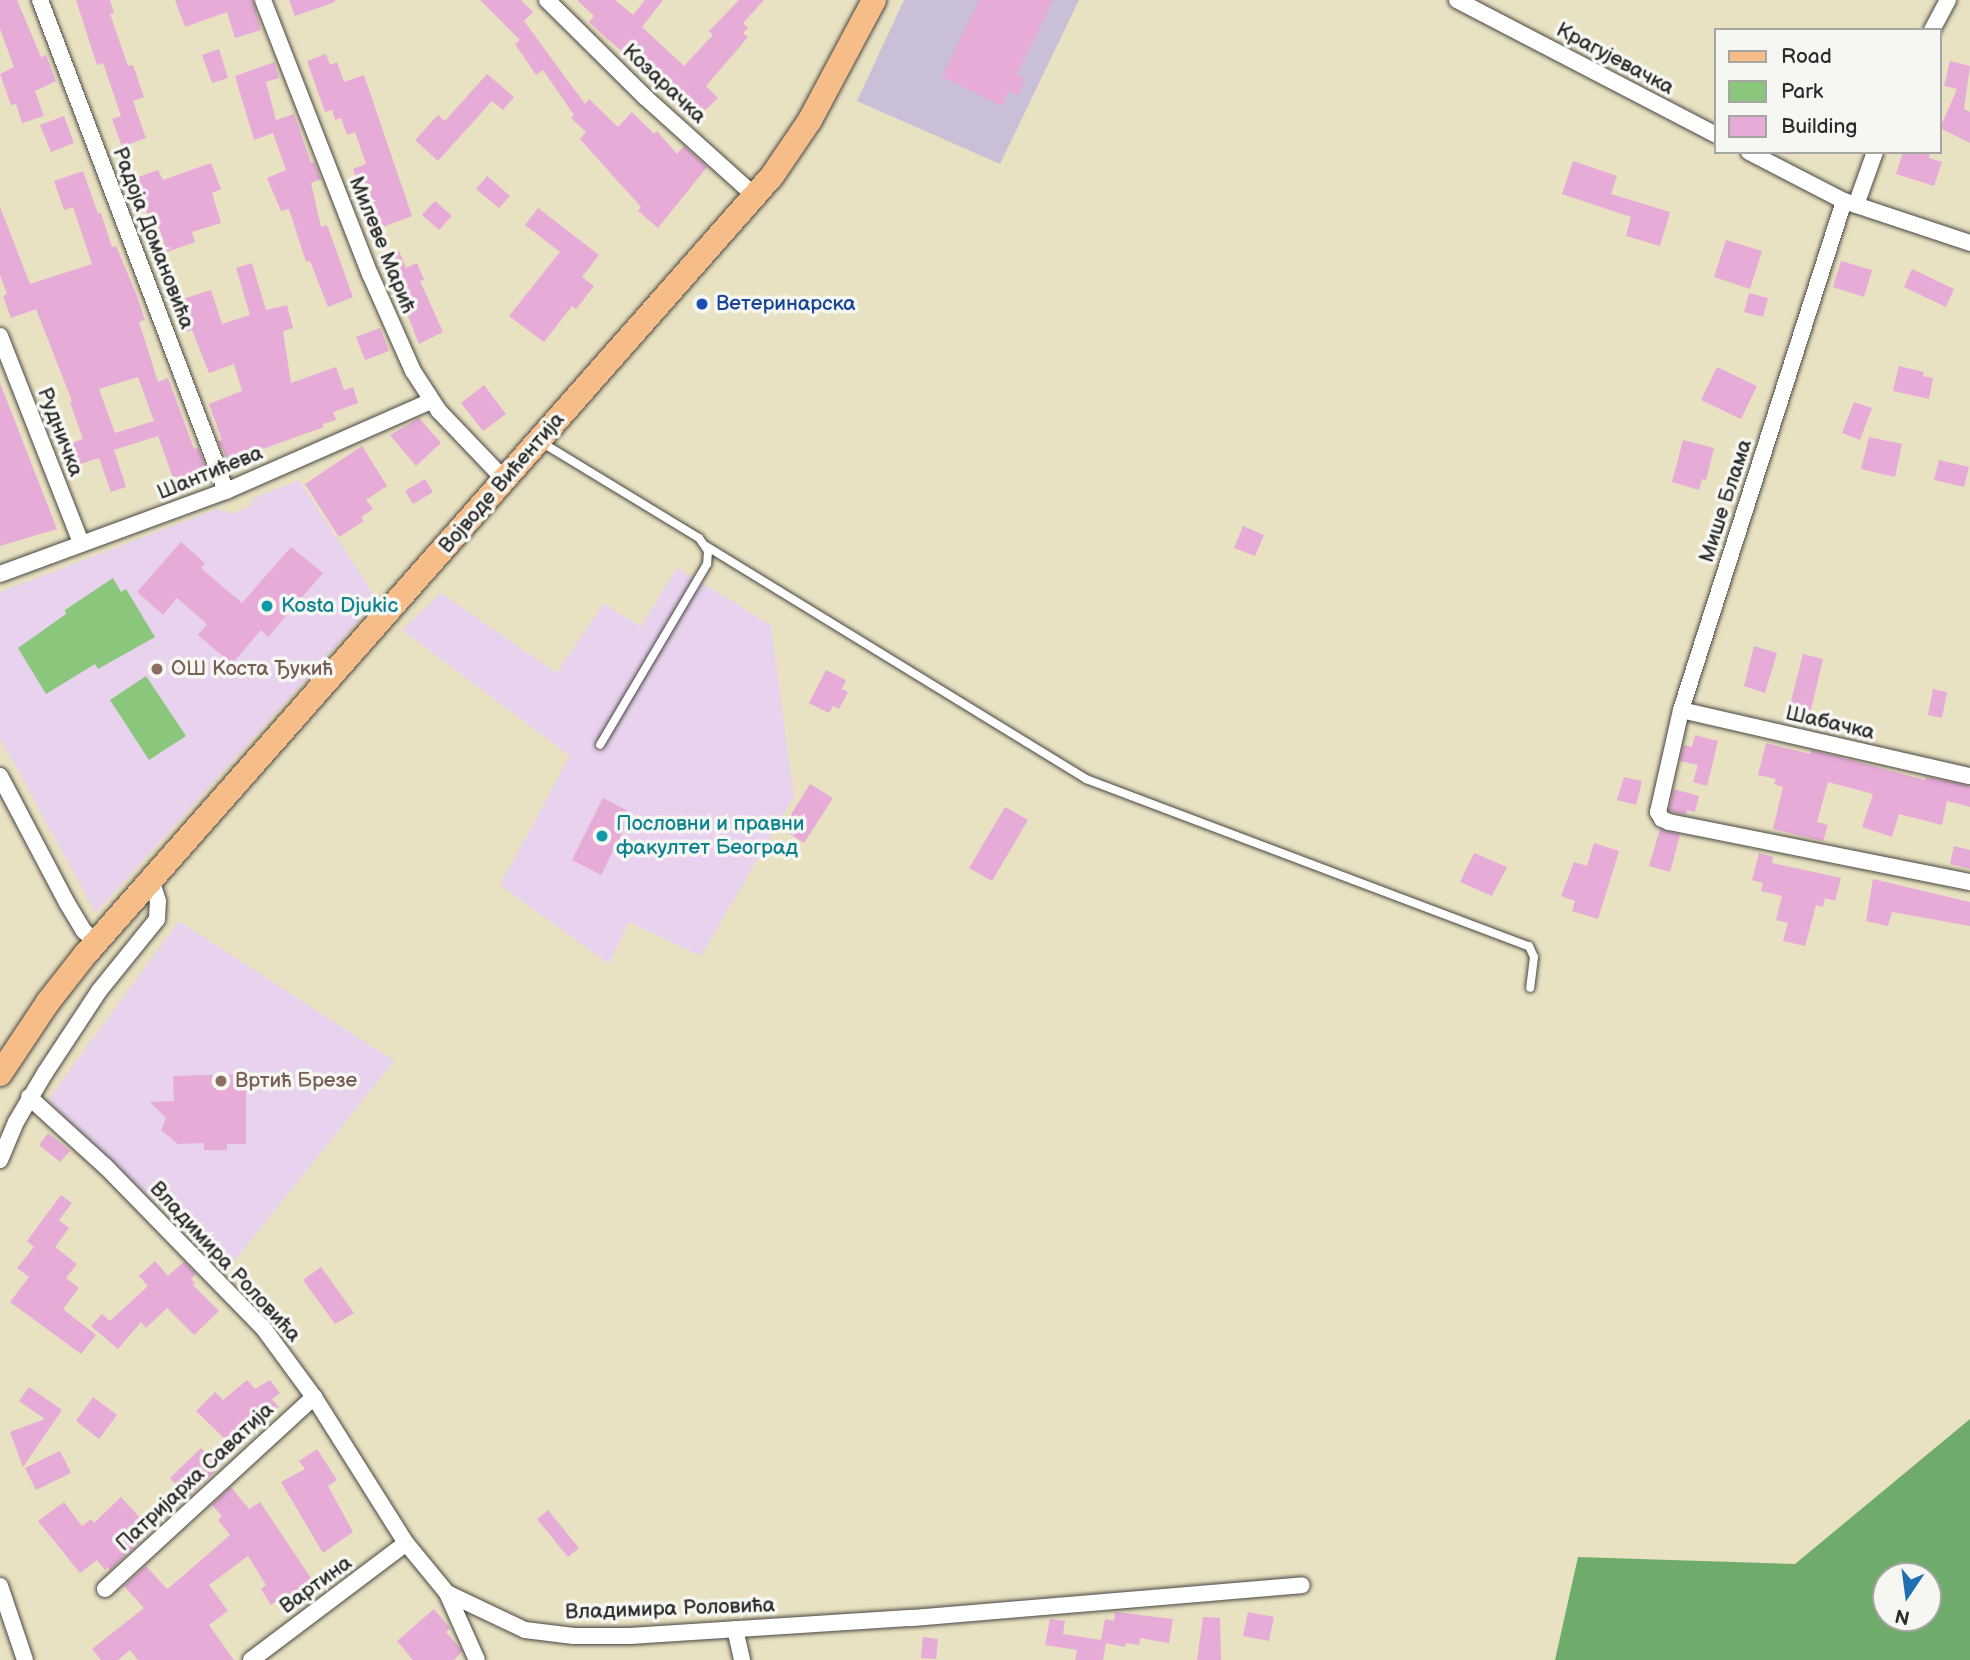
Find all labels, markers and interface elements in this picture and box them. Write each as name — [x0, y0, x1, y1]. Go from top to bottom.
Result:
street label: Крагујевачка — [1552, 17, 1678, 101]
legend — [1714, 28, 1942, 154]
street label: Козарачка — [617, 39, 711, 129]
text: Road — [1781, 44, 1832, 69]
text: Park — [1781, 79, 1823, 104]
text: Building — [1781, 114, 1857, 139]
street label: Радоја Домановића — [107, 143, 199, 333]
street label: Милеве Марић — [343, 173, 421, 317]
place label: Ветеринарска — [716, 291, 856, 317]
marker: Ветеринарска — [694, 296, 710, 312]
street label: Рудничка — [31, 384, 89, 480]
street label: Војводе Вићентија — [434, 407, 570, 559]
street label: Мише Блама — [1694, 436, 1758, 566]
street label: Шантићева — [154, 440, 266, 506]
place label: Kosta Djukic — [281, 593, 398, 619]
marker: Kosta Djukic — [259, 598, 275, 614]
place label: ОШ Коста Ђукић — [171, 656, 333, 682]
marker: ОШ Коста Ђукић — [149, 661, 165, 677]
street label: Шабачка — [1783, 701, 1877, 745]
place label: Пословни и правни факултет Београд — [616, 811, 805, 861]
marker: Пословни и правни факултет Београд — [594, 828, 610, 844]
place label: Вртић Брезе — [235, 1068, 357, 1094]
marker: Вртић Брезе — [213, 1073, 229, 1089]
street label: Владимира Роловића — [144, 1177, 306, 1347]
street label: Патријарха Саватија — [111, 1397, 279, 1557]
street label: Вартина — [275, 1550, 357, 1620]
north arrow — [1872, 1562, 1942, 1632]
street label: Владимира Роловића — [565, 1593, 775, 1625]
text: N — [1893, 1603, 1912, 1629]

